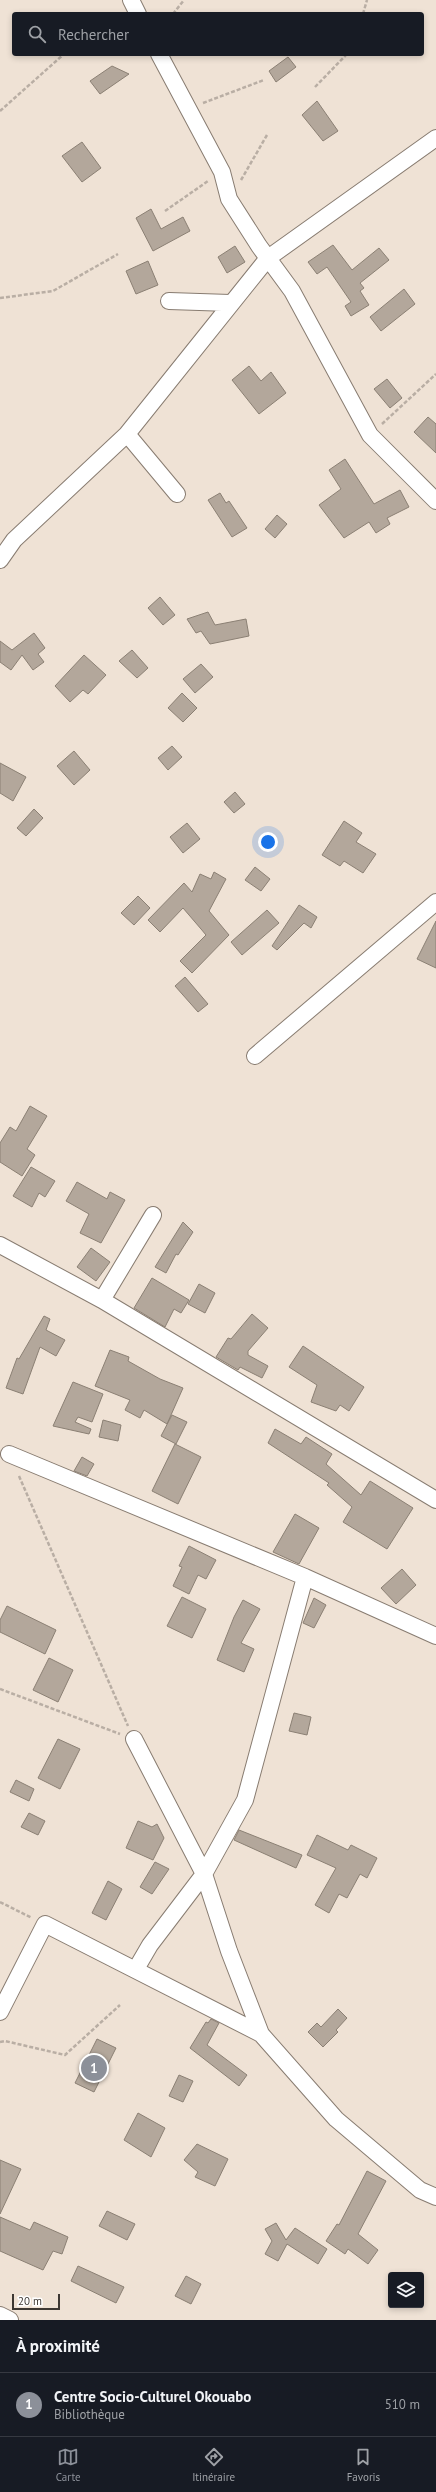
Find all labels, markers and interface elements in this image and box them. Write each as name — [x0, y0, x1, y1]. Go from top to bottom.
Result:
search box — [12, 12, 424, 56]
icon: search — [26, 23, 48, 45]
text: Rechercher — [58, 25, 129, 44]
your location — [258, 832, 278, 852]
pin: 1 — [81, 2053, 107, 2083]
map controls — [388, 2272, 424, 2308]
button: layers — [388, 2272, 424, 2308]
scale bar — [12, 2292, 60, 2311]
text: 20 m — [18, 2294, 42, 2308]
text: À proximité — [16, 2335, 100, 2357]
text: Centre Socio-Culturel Okouabo — [54, 2387, 251, 2406]
text: 1 — [25, 2396, 33, 2413]
text: 510 m — [385, 2396, 420, 2413]
text: Bibliothèque — [54, 2406, 125, 2423]
tab: Carte — [56, 2446, 81, 2484]
tab: Itinéraire — [192, 2446, 235, 2484]
tab: Favoris — [347, 2446, 380, 2484]

